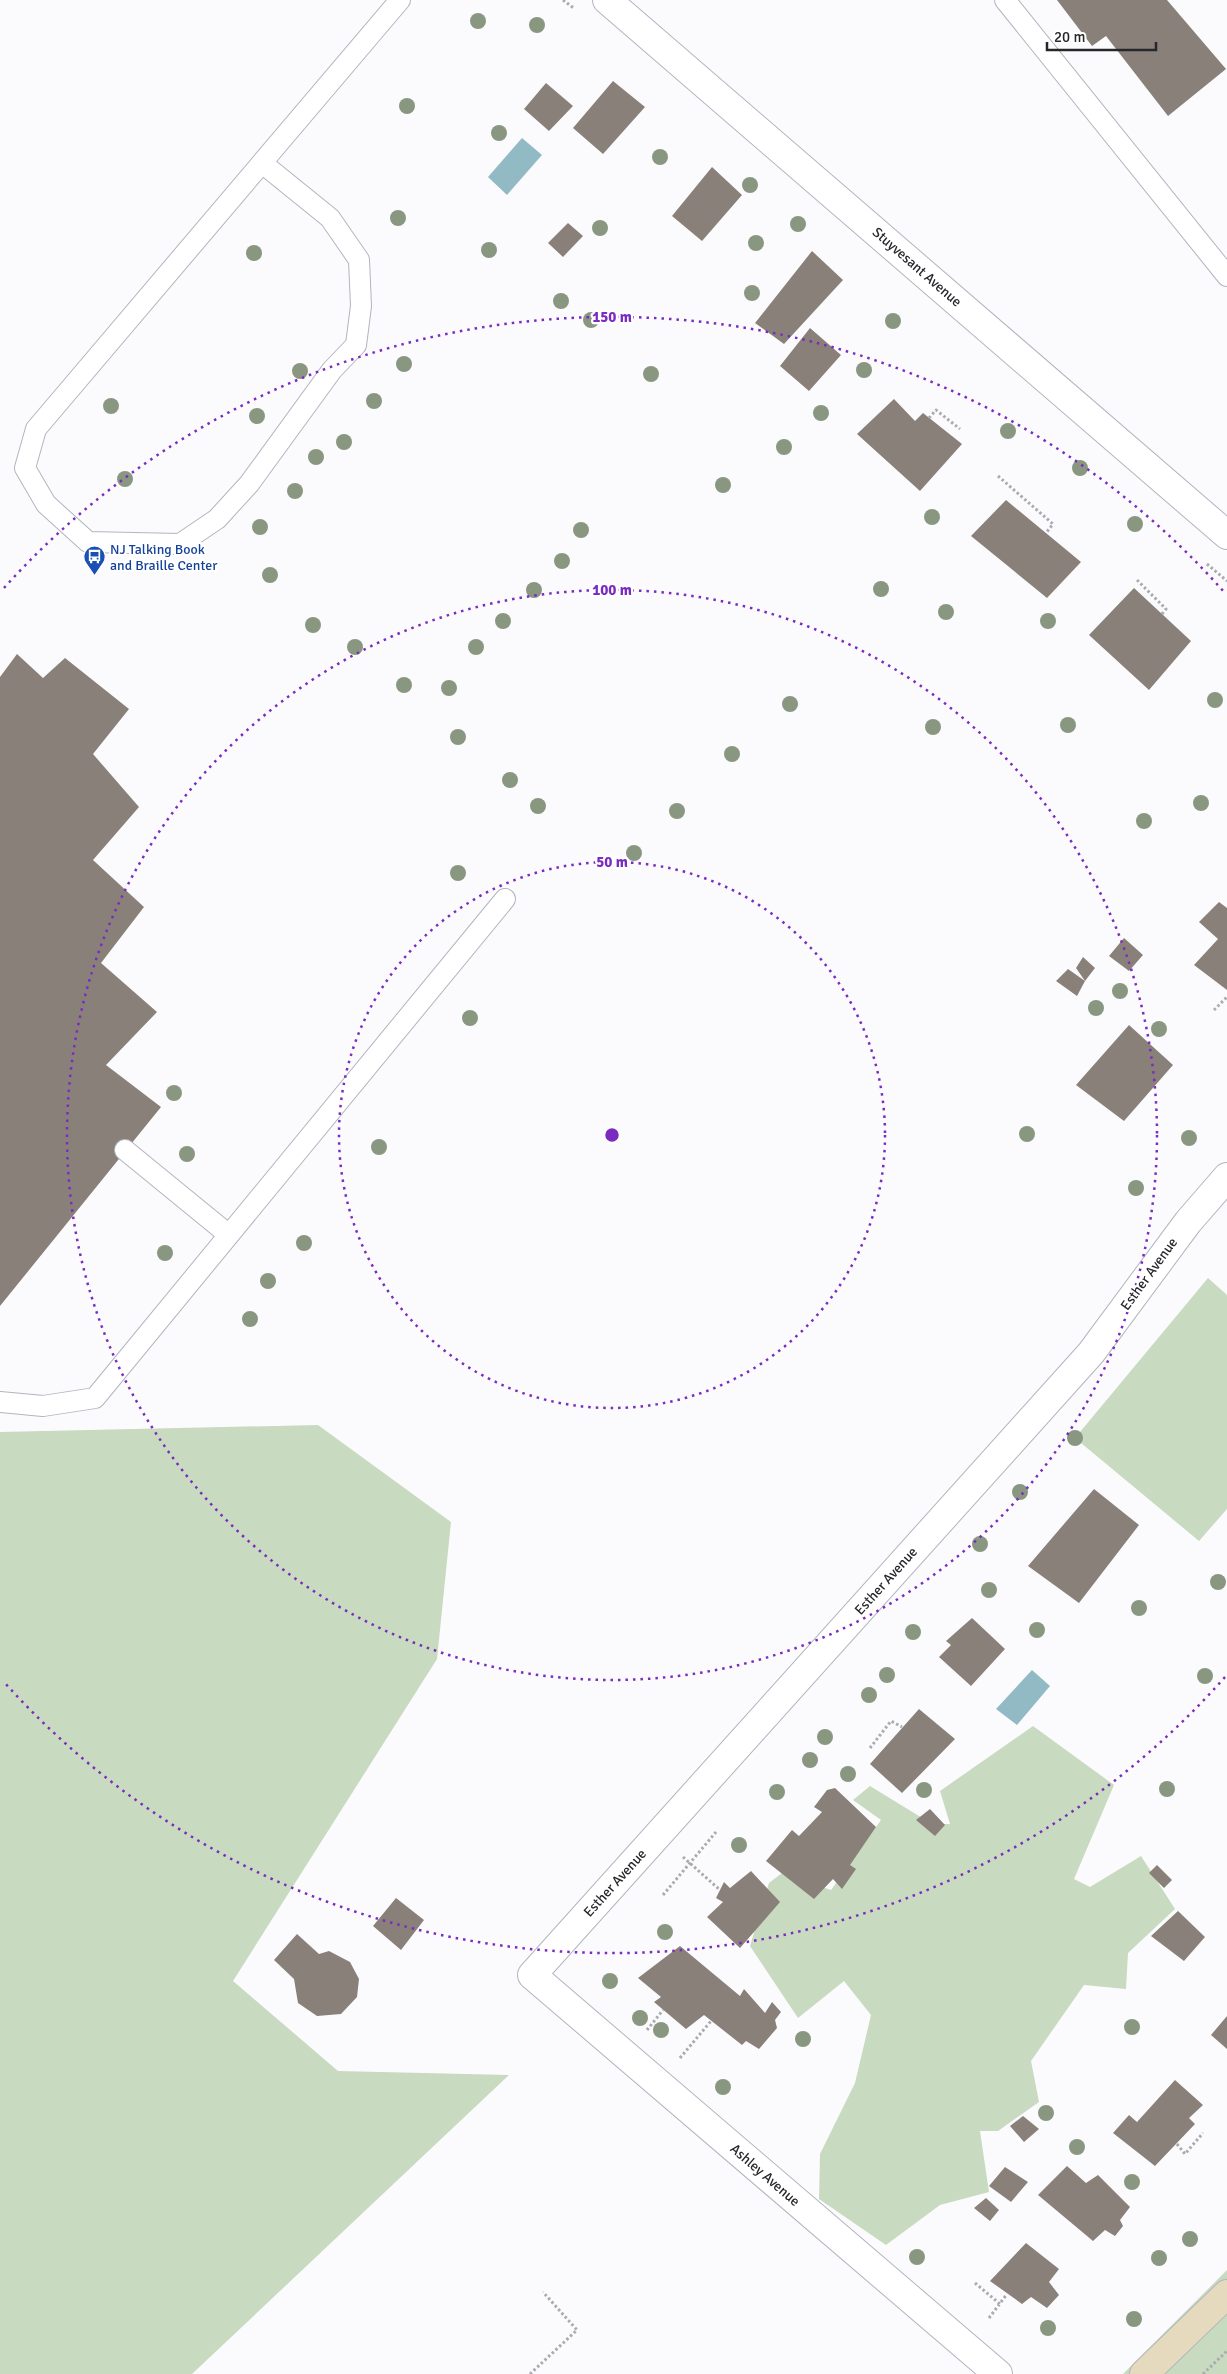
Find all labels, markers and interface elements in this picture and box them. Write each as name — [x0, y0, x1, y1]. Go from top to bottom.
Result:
scale bar — [1047, 20, 1156, 52]
text: 20 m — [1054, 28, 1085, 46]
street label: Stuyvesant Avenue — [869, 224, 965, 310]
text: 150 m — [592, 308, 632, 326]
place label: NJ Talking Book and Braille Center — [110, 541, 218, 574]
bus stop icon: NJ Talking Book and Braille Center — [82, 545, 106, 576]
text: 100 m — [592, 581, 632, 599]
text: 50 m — [596, 853, 628, 871]
centre of rings — [603, 1126, 621, 1144]
street label: Esther Avenue — [1117, 1234, 1181, 1314]
street label: Esther Avenue — [851, 1544, 921, 1618]
street label: Esther Avenue — [580, 1846, 650, 1920]
street label: Ashley Avenue — [727, 2140, 803, 2210]

